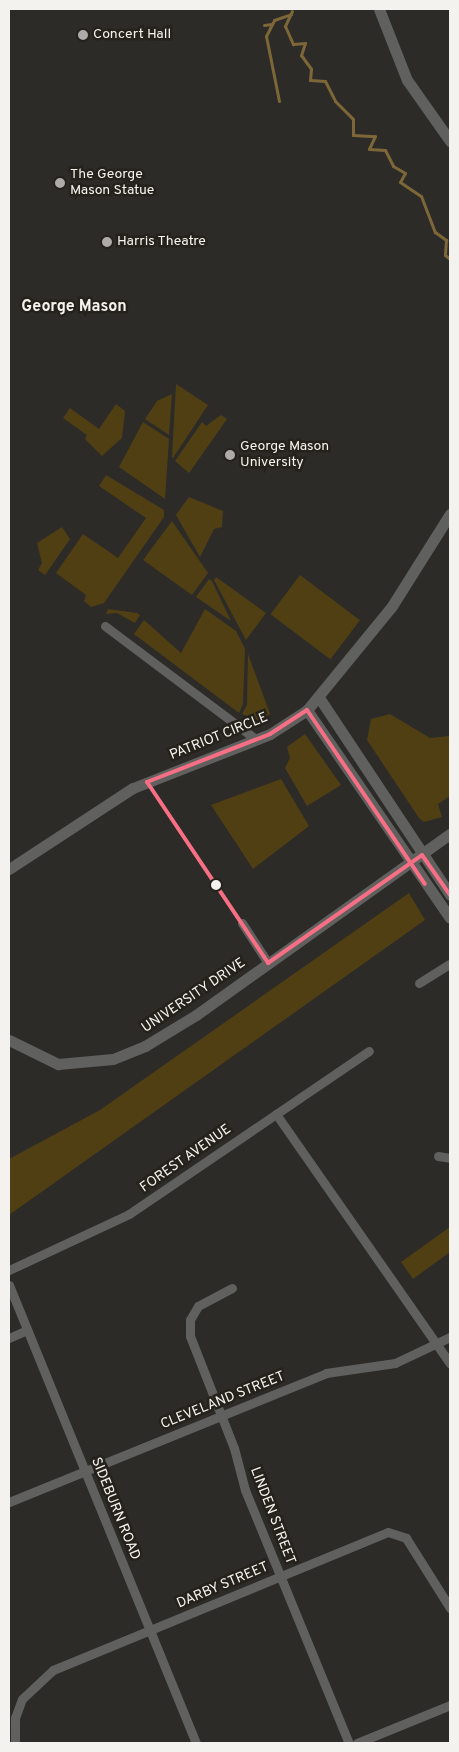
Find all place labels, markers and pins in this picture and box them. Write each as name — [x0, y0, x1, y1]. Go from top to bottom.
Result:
place label: Concert Hall — [93, 27, 171, 43]
marker: Concert Hall — [77, 29, 89, 41]
place label: The George Mason Statue — [70, 167, 154, 200]
marker: The George Mason Statue — [54, 177, 66, 189]
place label: Harris Theatre — [117, 234, 206, 250]
marker: Harris Theatre — [101, 236, 113, 248]
place label: George Mason University — [240, 439, 329, 472]
marker: George Mason University — [224, 449, 236, 461]
unlabelled marker — [211, 880, 221, 890]

